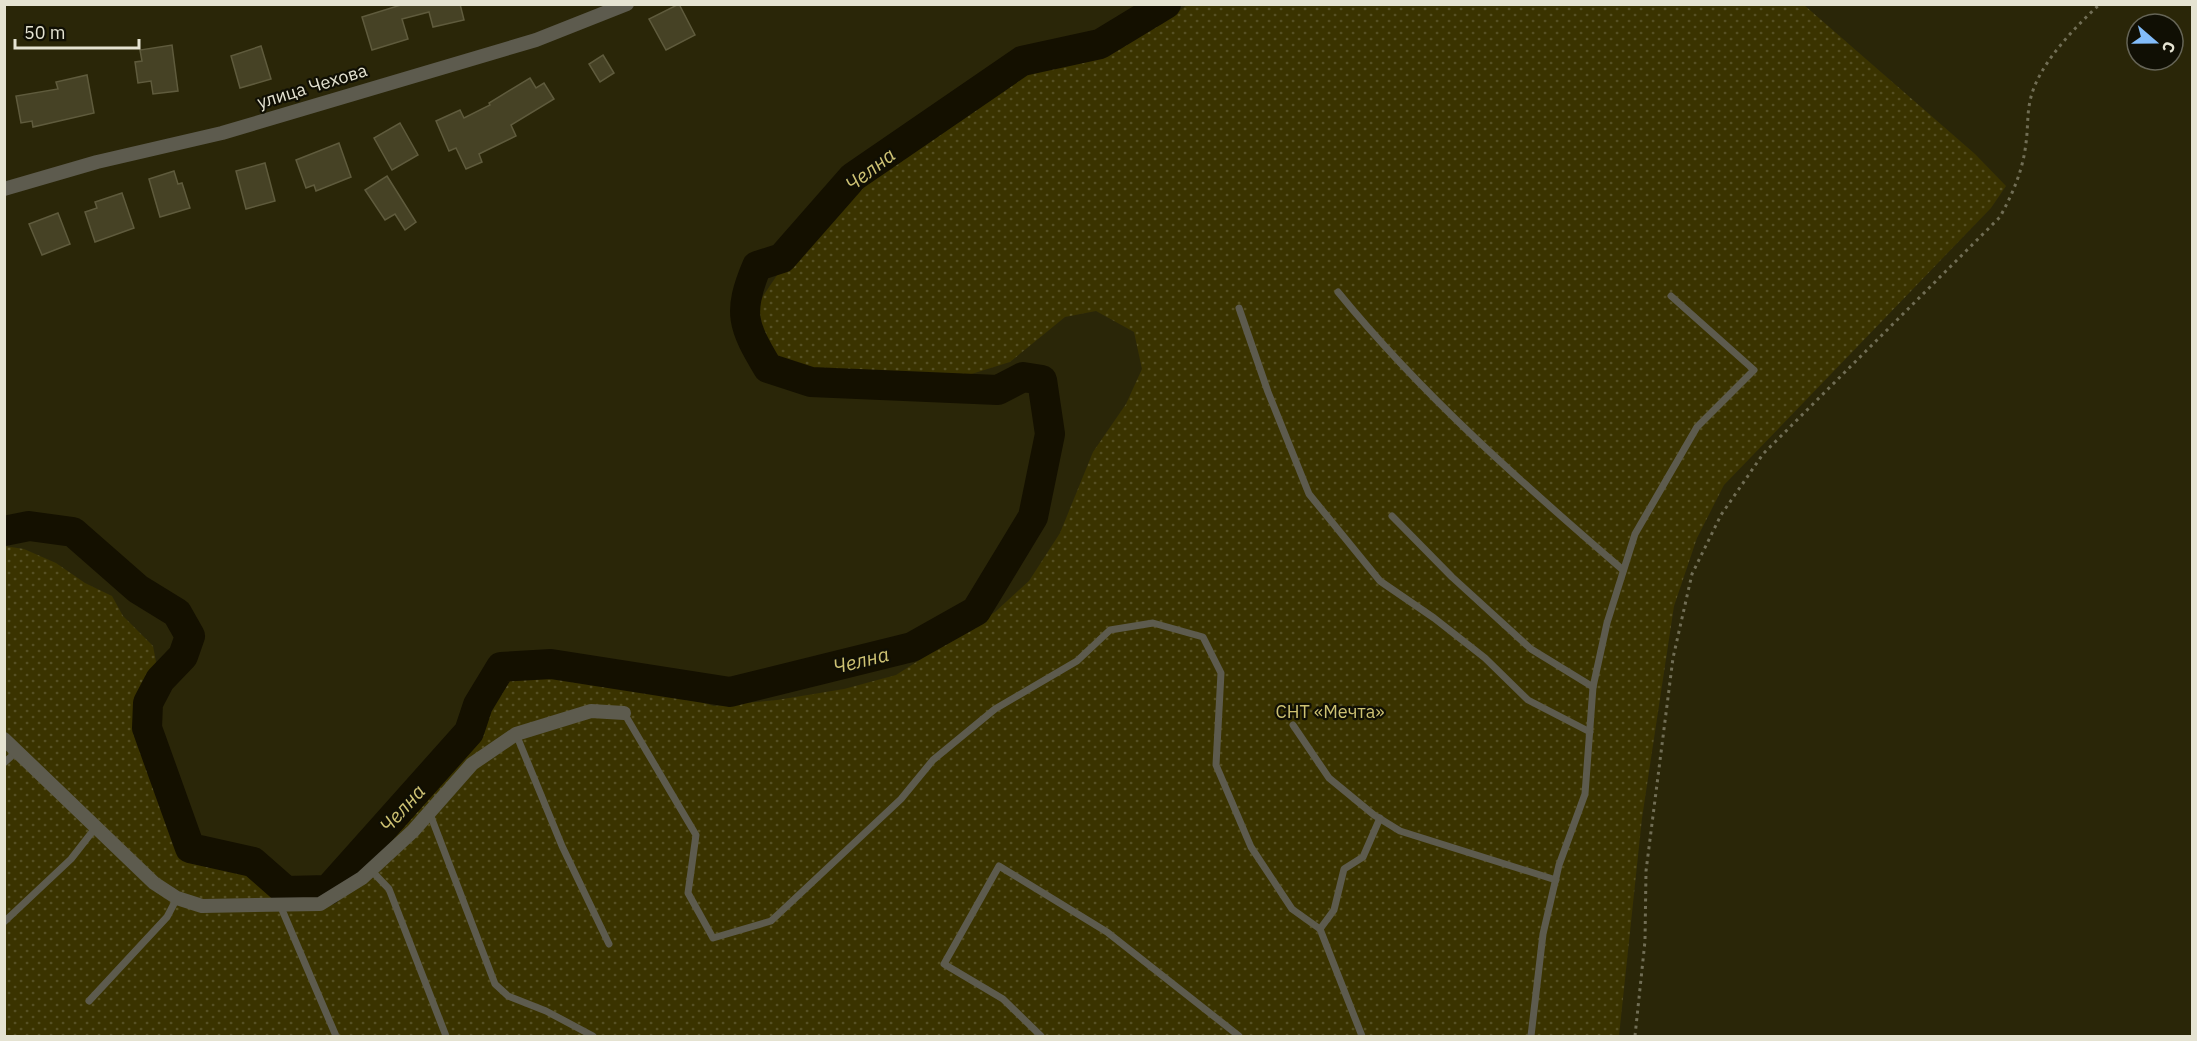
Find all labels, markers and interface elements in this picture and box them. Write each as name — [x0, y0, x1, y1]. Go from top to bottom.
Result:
scale bar — [15, 12, 140, 50]
north arrow — [2125, 12, 2185, 72]
text: 50 m — [24, 21, 66, 44]
text: С — [2158, 39, 2180, 55]
street label: улица Чехова — [254, 58, 370, 114]
water label: Челна — [839, 141, 901, 197]
water label: Челна — [830, 640, 892, 680]
park label: СНТ «Мечта» — [1276, 700, 1384, 723]
water label: Челна — [373, 778, 431, 838]

